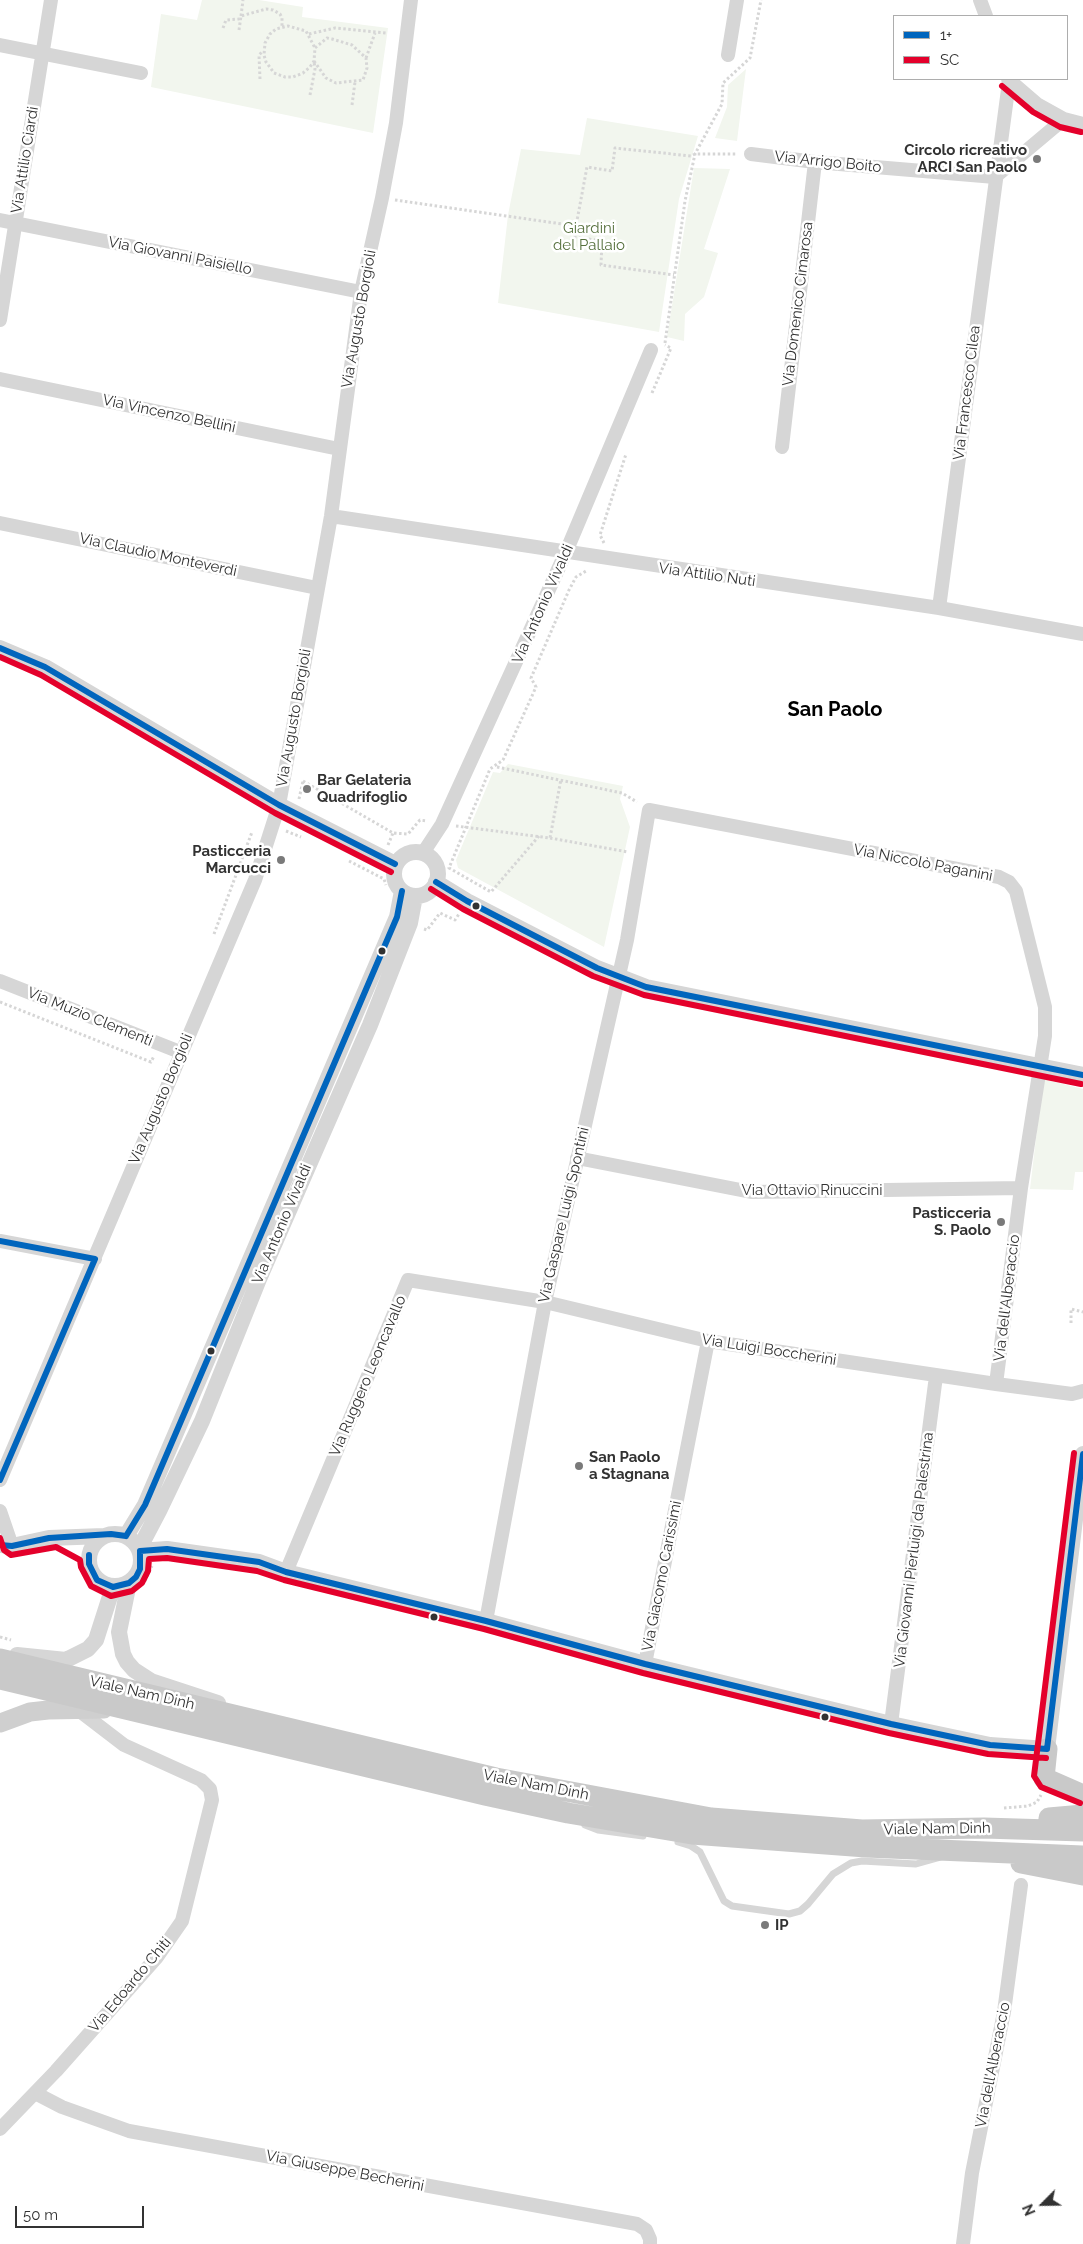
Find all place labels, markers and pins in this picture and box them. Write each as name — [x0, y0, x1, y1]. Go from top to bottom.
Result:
place label: Circolo ricreativo ARCI San Paolo — [904, 141, 1027, 176]
marker: Circolo ricreativo ARCI San Paolo — [1031, 153, 1043, 165]
place label: Bar Gelateria Quadrifoglio — [317, 771, 411, 806]
marker: Bar Gelateria Quadrifoglio — [301, 783, 313, 795]
place label: Pasticceria Marcucci — [192, 842, 271, 877]
marker: Pasticceria Marcucci — [275, 854, 287, 866]
unlabelled marker — [471, 901, 481, 911]
unlabelled marker — [377, 946, 387, 956]
place label: Pasticceria S. Paolo — [912, 1204, 991, 1239]
marker: Pasticceria S. Paolo — [995, 1216, 1007, 1228]
unlabelled marker — [206, 1346, 216, 1356]
place label: San Paolo a Stagnana — [589, 1448, 669, 1483]
marker: San Paolo a Stagnana — [573, 1460, 585, 1472]
unlabelled marker — [429, 1612, 439, 1622]
unlabelled marker — [820, 1712, 830, 1722]
place label: IP — [775, 1916, 789, 1934]
marker: IP — [759, 1919, 771, 1931]

